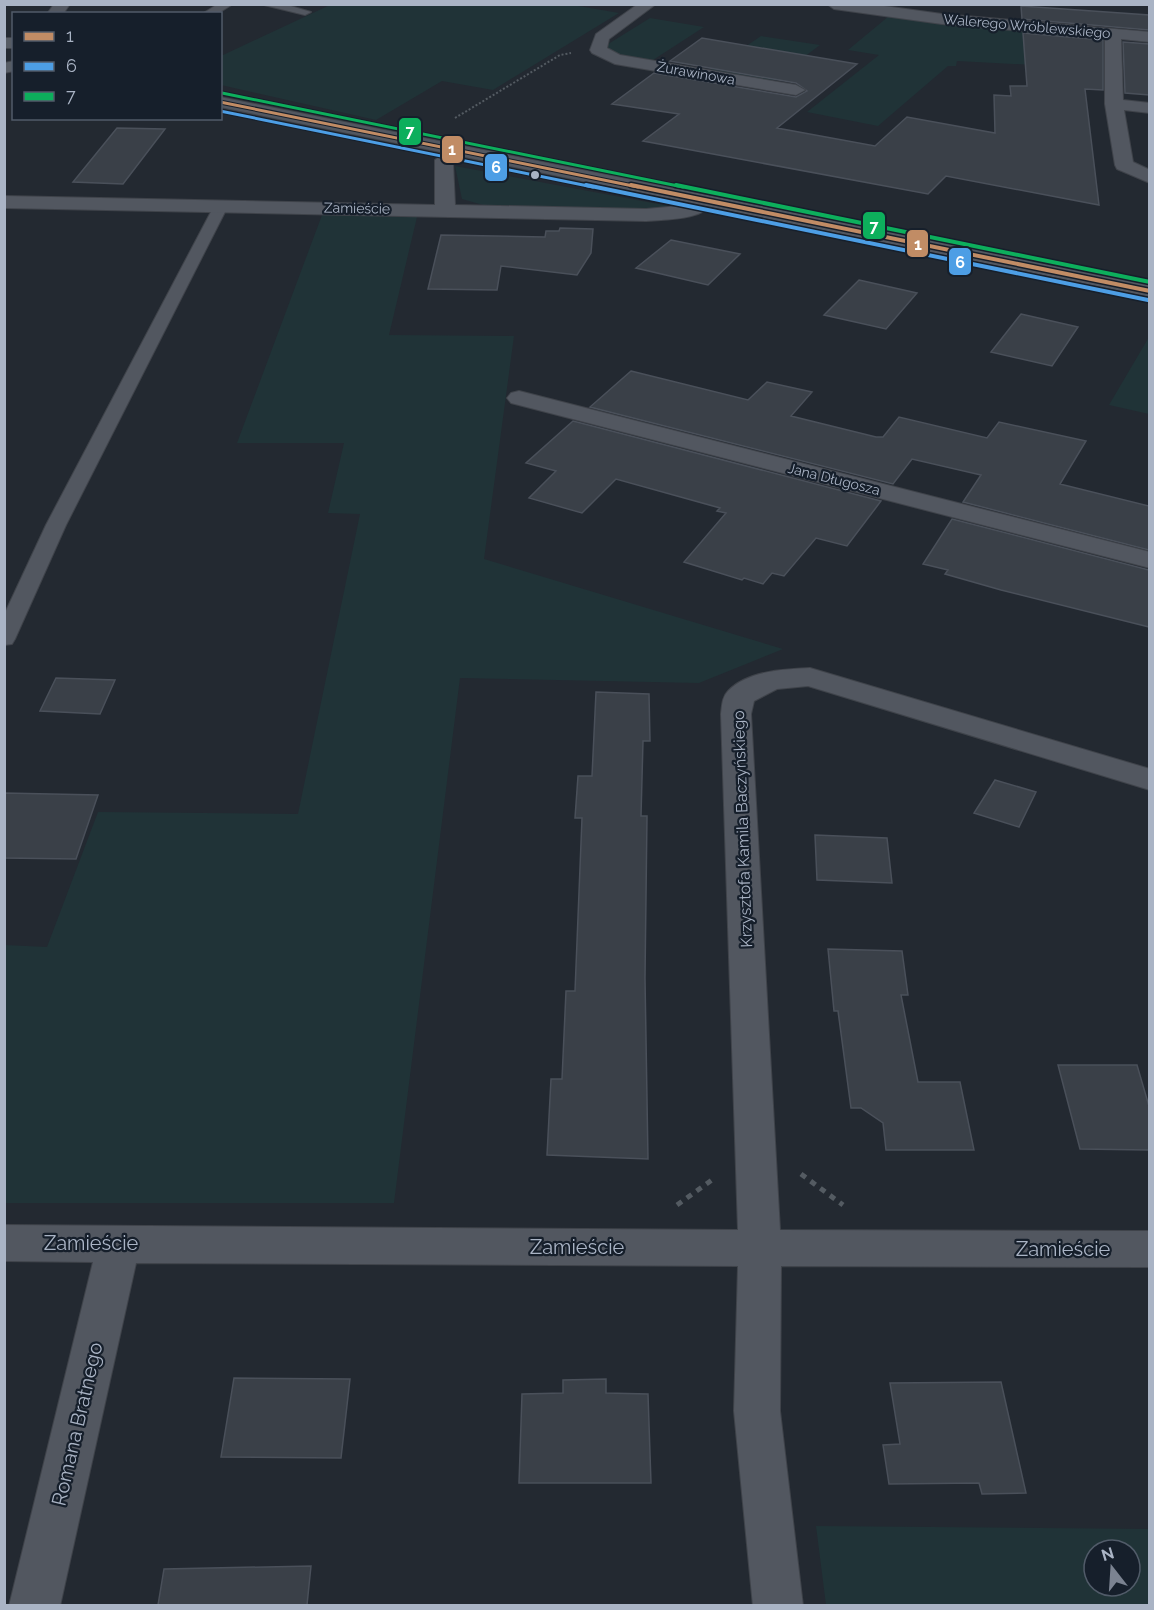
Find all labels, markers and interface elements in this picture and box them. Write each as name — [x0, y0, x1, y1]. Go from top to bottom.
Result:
street label: Walerego Wróblewskiego — [943, 11, 1111, 41]
legend — [12, 12, 222, 120]
text: 1 — [66, 25, 74, 46]
text: 6 — [66, 55, 77, 76]
street label: Żurawinowa — [656, 56, 737, 88]
text: 7 — [66, 85, 76, 106]
line badge: 7 — [398, 117, 422, 146]
text: 7 — [406, 122, 415, 141]
line badge: 1 — [441, 135, 464, 164]
text: 1 — [448, 140, 456, 159]
line badge: 6 — [484, 153, 508, 182]
text: 6 — [491, 158, 501, 177]
unlabelled marker — [529, 169, 541, 181]
street label: Zamieście — [324, 199, 390, 217]
line badge: 7 — [862, 211, 886, 240]
text: 7 — [870, 217, 879, 236]
line badge: 1 — [906, 229, 929, 258]
text: 1 — [914, 235, 922, 254]
line badge: 6 — [948, 247, 972, 276]
text: 6 — [955, 253, 965, 272]
street label: Jana Długosza — [786, 460, 882, 498]
street label: Krzysztofa Kamila Baczyńskiego — [729, 710, 756, 948]
street label: Zamieście — [44, 1231, 139, 1255]
street label: Zamieście — [530, 1235, 625, 1259]
street label: Zamieście — [1016, 1237, 1111, 1261]
street label: Romana Bratnego — [47, 1340, 108, 1508]
north arrow — [1082, 1538, 1142, 1598]
text: N — [1099, 1543, 1116, 1565]

